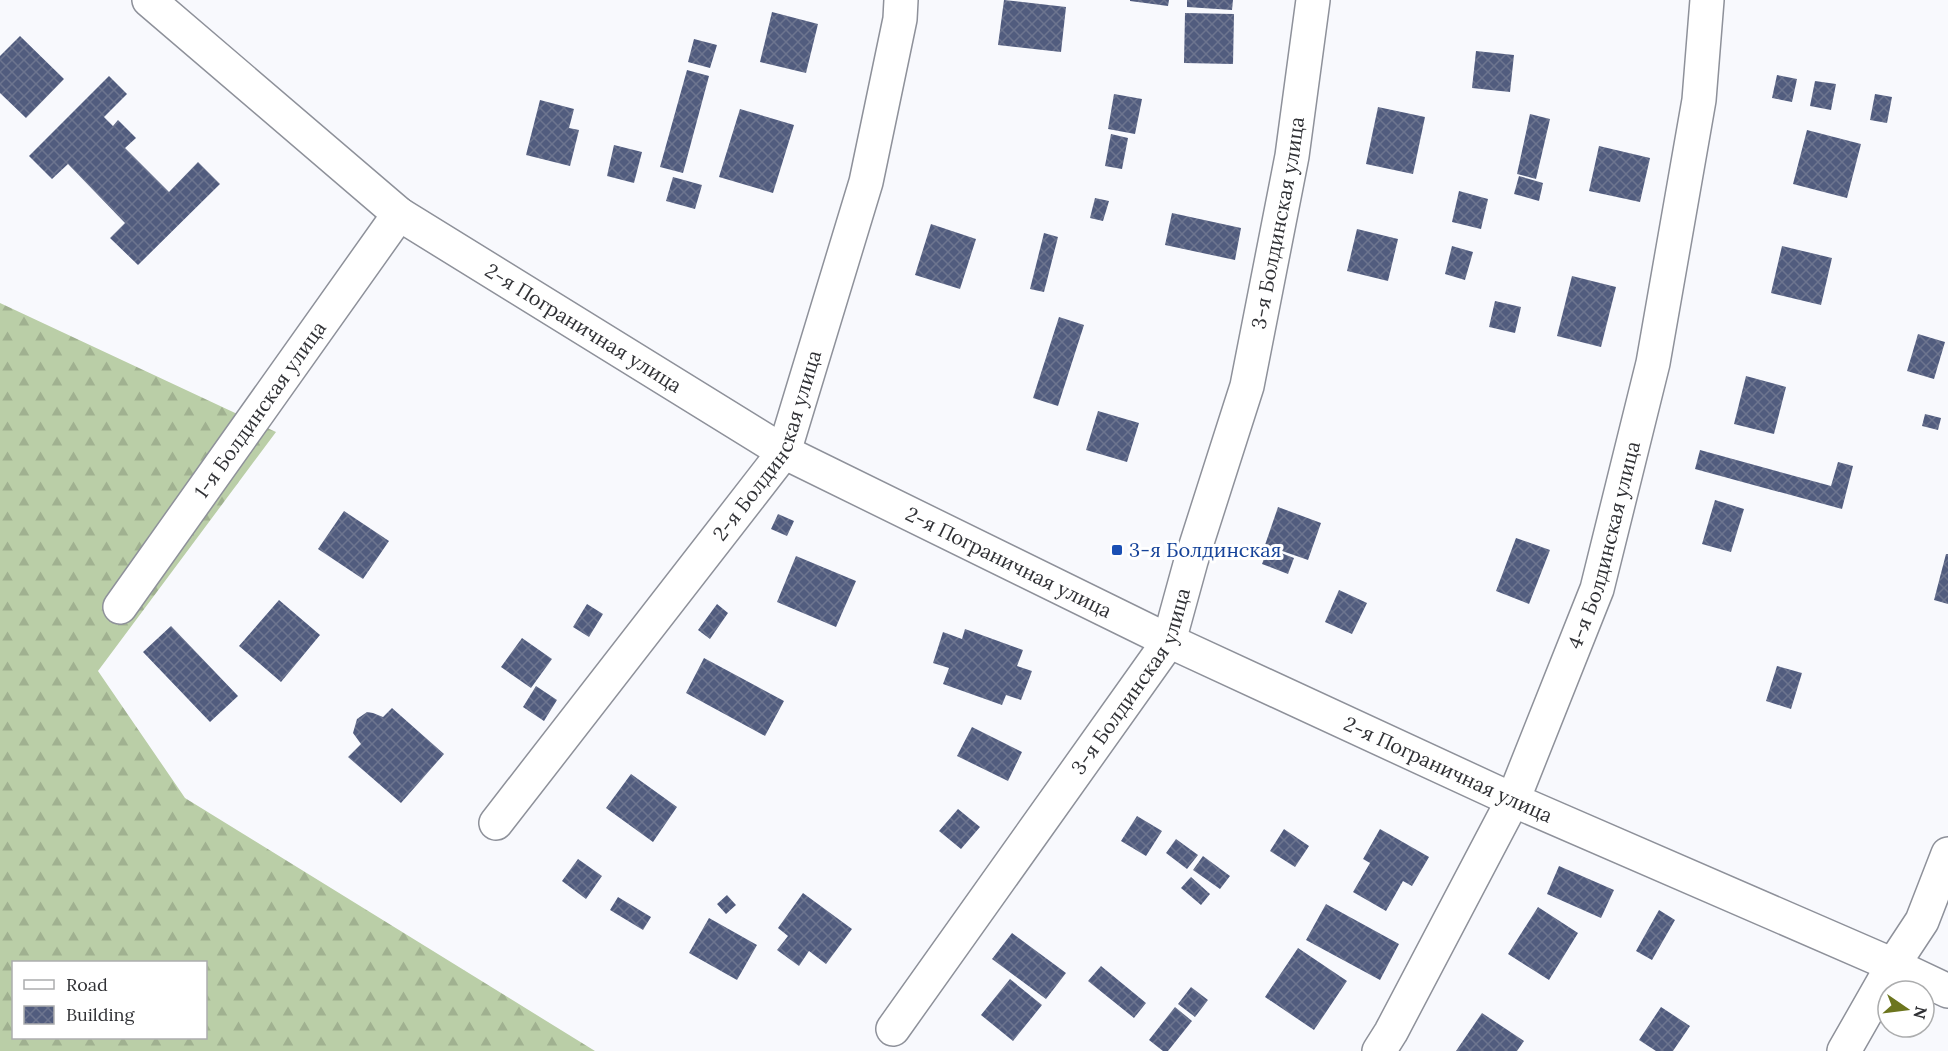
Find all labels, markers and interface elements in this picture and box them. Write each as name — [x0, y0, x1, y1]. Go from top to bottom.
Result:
street label: 3-я Болдинская улица — [1245, 115, 1309, 331]
street label: 2-я Пограничная улица — [481, 257, 687, 398]
street label: 1-я Болдинская улица — [188, 316, 331, 503]
street label: 2-я Болдинская улица — [707, 347, 826, 545]
street label: 4-я Болдинская улица — [1562, 439, 1645, 652]
street label: 2-я Пограничная улица — [902, 501, 1116, 623]
place label: 3-я Болдинская — [1129, 537, 1281, 562]
marker: 3-я Болдинская — [1110, 543, 1124, 557]
street label: 3-я Болдинская улица — [1065, 585, 1195, 779]
street label: 2-я Пограничная улица — [1340, 711, 1556, 828]
legend — [12, 961, 207, 1039]
text: Road — [66, 973, 108, 996]
north arrow — [1876, 979, 1936, 1039]
text: Building — [66, 1003, 136, 1026]
text: N — [1909, 1004, 1932, 1021]

